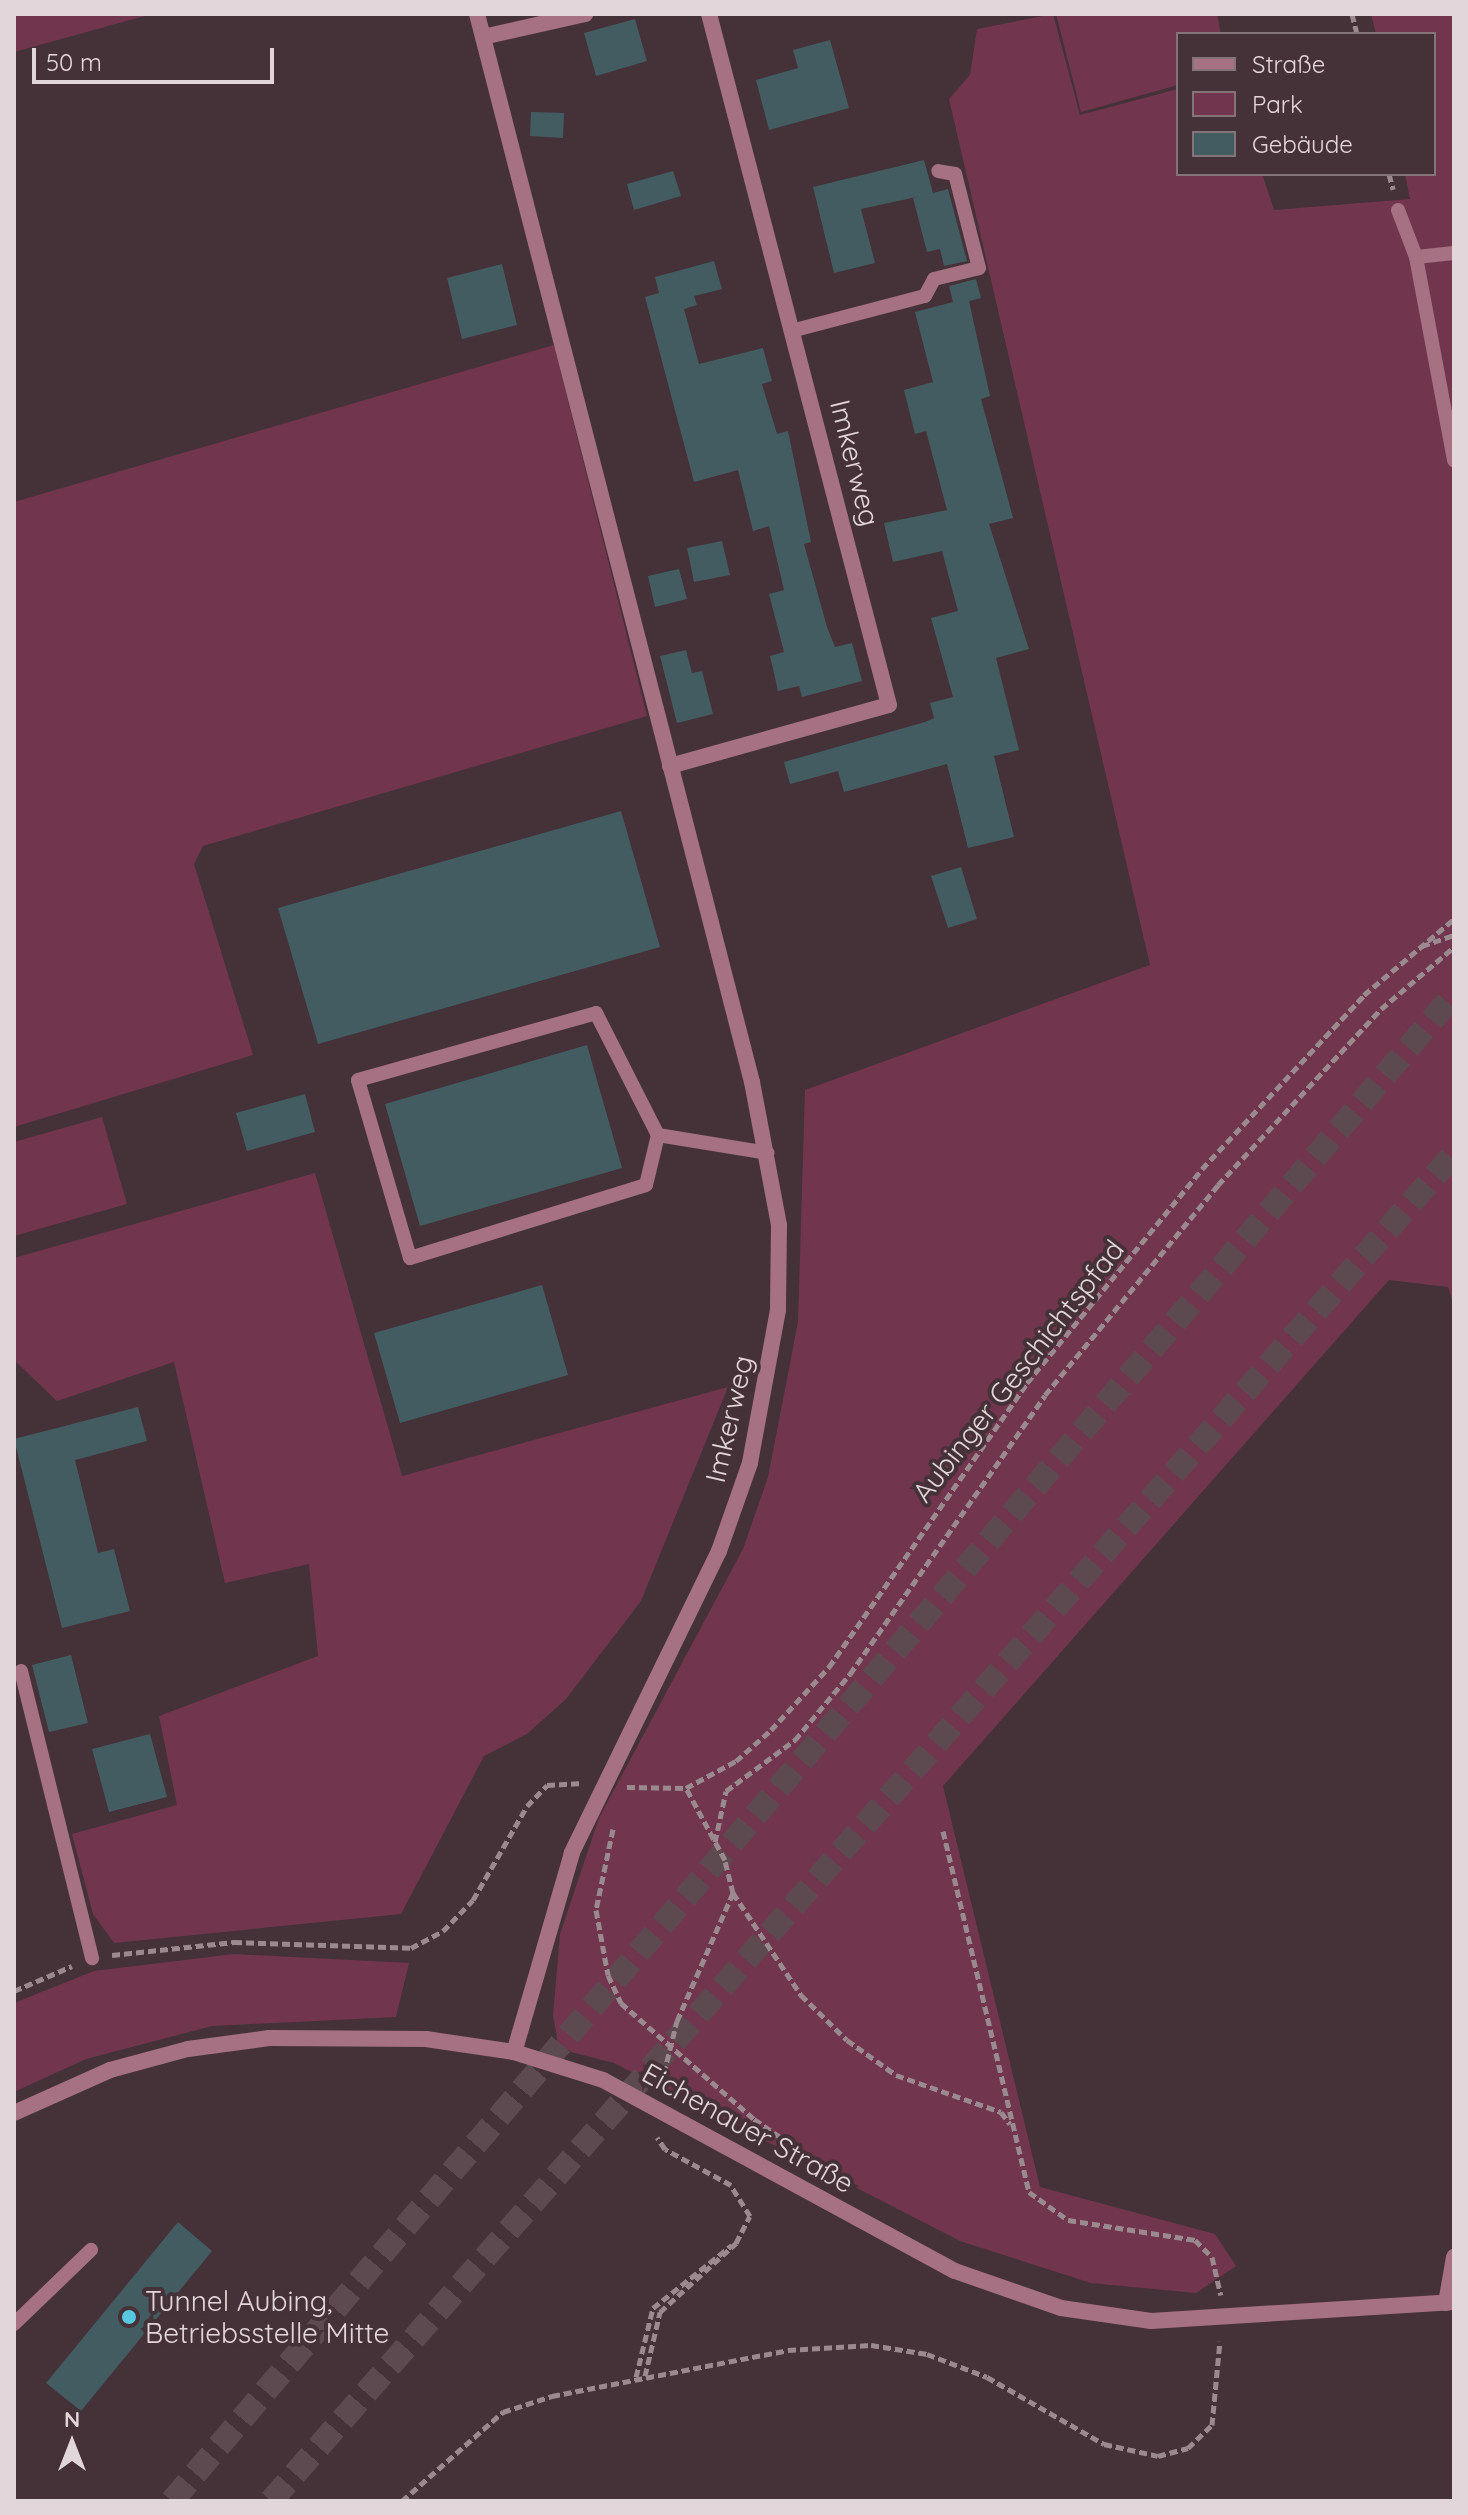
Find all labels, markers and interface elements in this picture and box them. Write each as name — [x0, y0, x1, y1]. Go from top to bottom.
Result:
scale bar — [36, 32, 278, 82]
legend — [1176, 32, 1436, 176]
text: 50 m — [46, 47, 102, 77]
text: Straße — [1252, 49, 1325, 79]
text: Park — [1252, 89, 1303, 119]
text: Gebäude — [1252, 129, 1353, 159]
street label: Imkerweg — [823, 396, 887, 530]
street label: Aubinger Geschichtspfad — [905, 1233, 1131, 1509]
street label: Imkerweg — [698, 1352, 760, 1486]
street label: Eichenauer Straße — [636, 2056, 860, 2200]
place label: Tunnel Aubing, Betriebsstelle Mitte — [145, 2284, 389, 2350]
marker: Tunnel Aubing, Betriebsstelle Mitte — [120, 2308, 138, 2326]
north arrow — [32, 2403, 112, 2483]
text: N — [64, 2405, 80, 2433]

